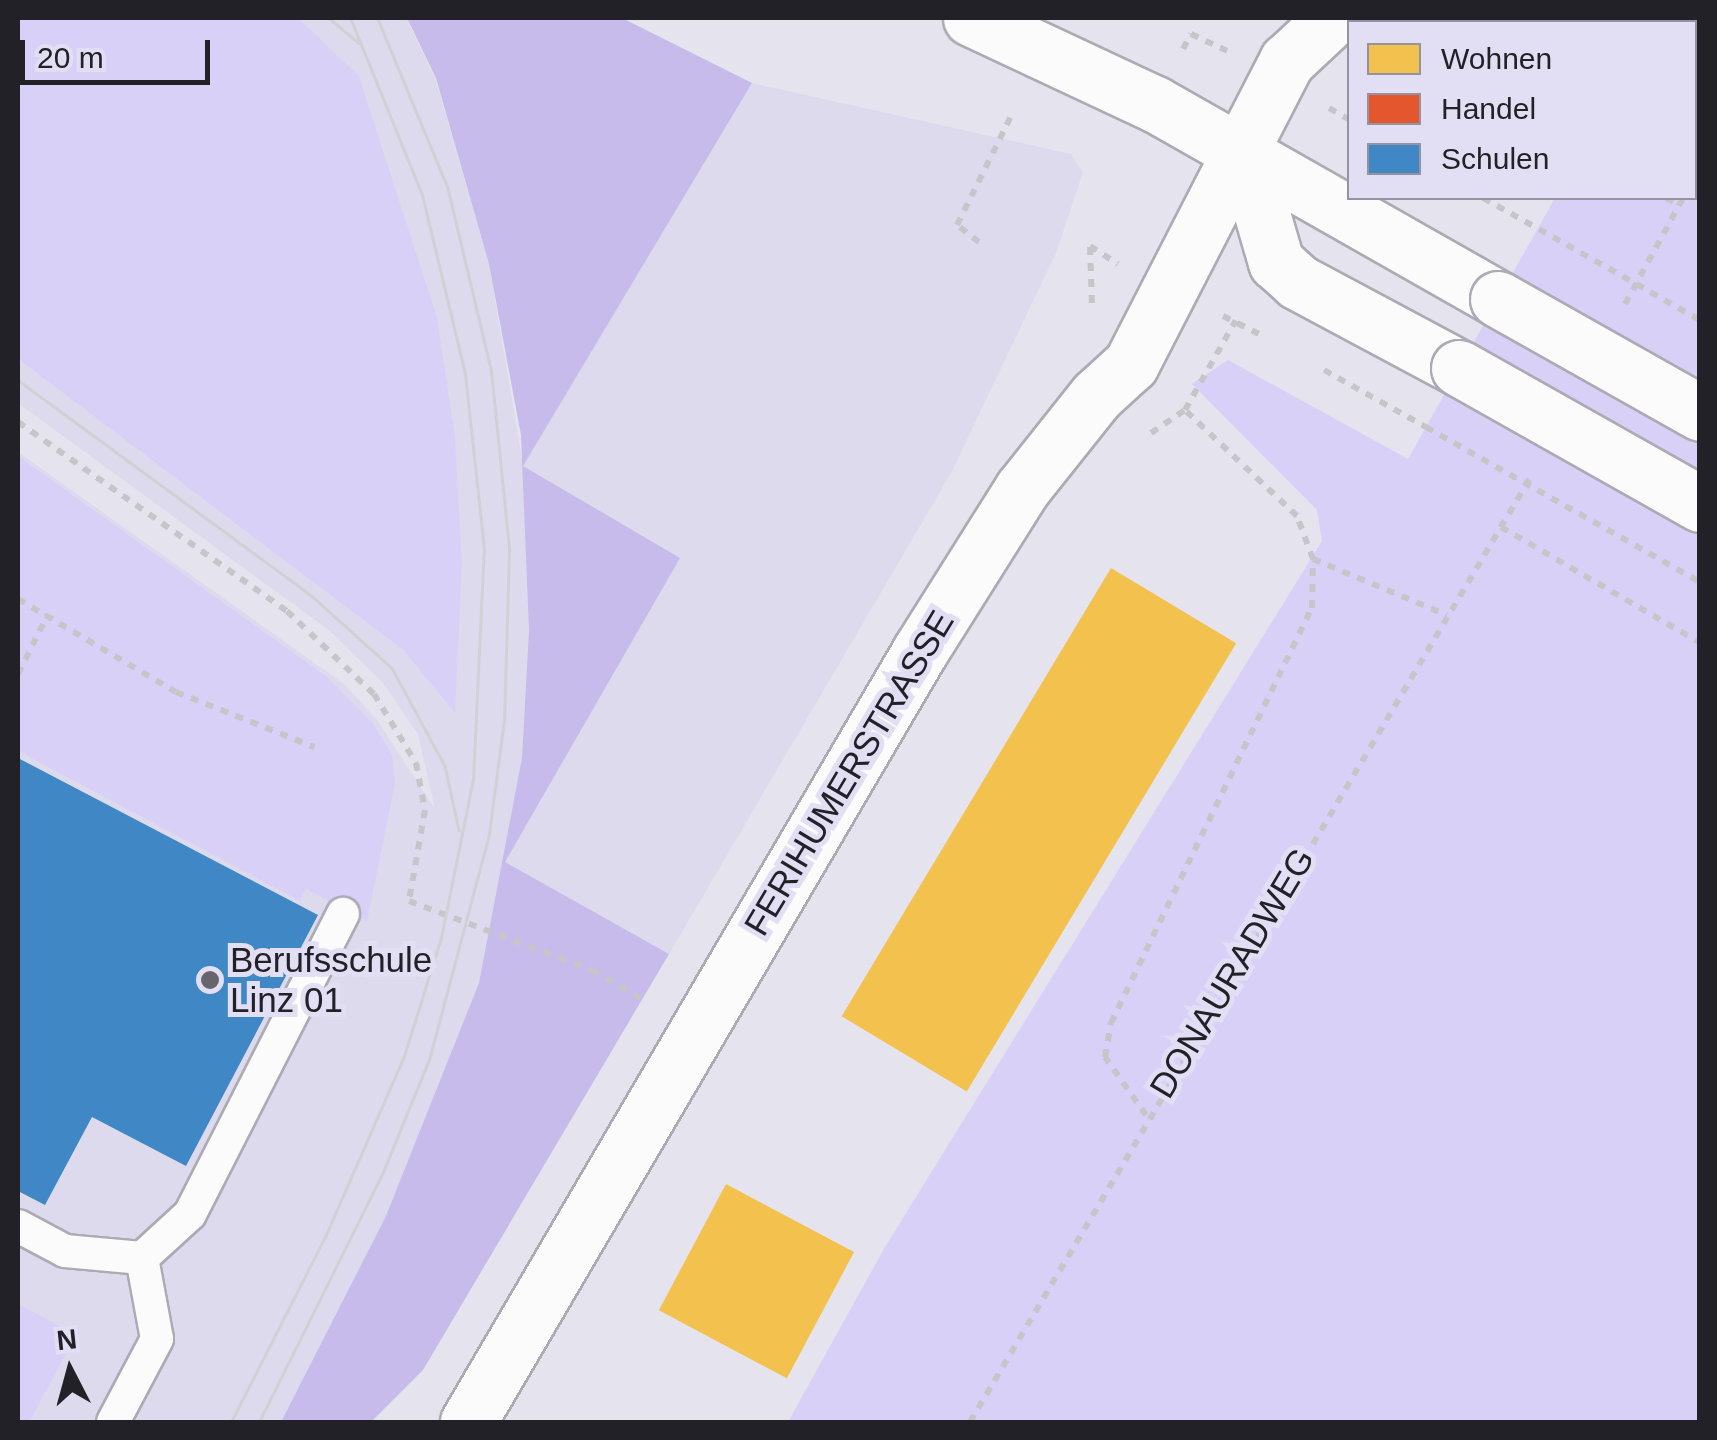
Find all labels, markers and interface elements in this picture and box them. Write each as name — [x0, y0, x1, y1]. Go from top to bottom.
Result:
scale bar — [25, 20, 215, 82]
legend — [1347, 20, 1697, 200]
text: 20 m — [37, 41, 104, 74]
text: Wohnen — [1441, 42, 1552, 75]
text: Handel — [1441, 92, 1536, 125]
text: Schulen — [1441, 142, 1549, 175]
street label: FERIHUMERSTRASSE — [735, 603, 963, 943]
street label: DONAURADWEG — [1141, 841, 1323, 1105]
place label: Berufsschule Linz 01 — [230, 939, 432, 1021]
marker: Berufsschule Linz 01 — [199, 969, 221, 991]
north arrow — [20, 1320, 120, 1420]
text: N — [55, 1323, 78, 1356]

